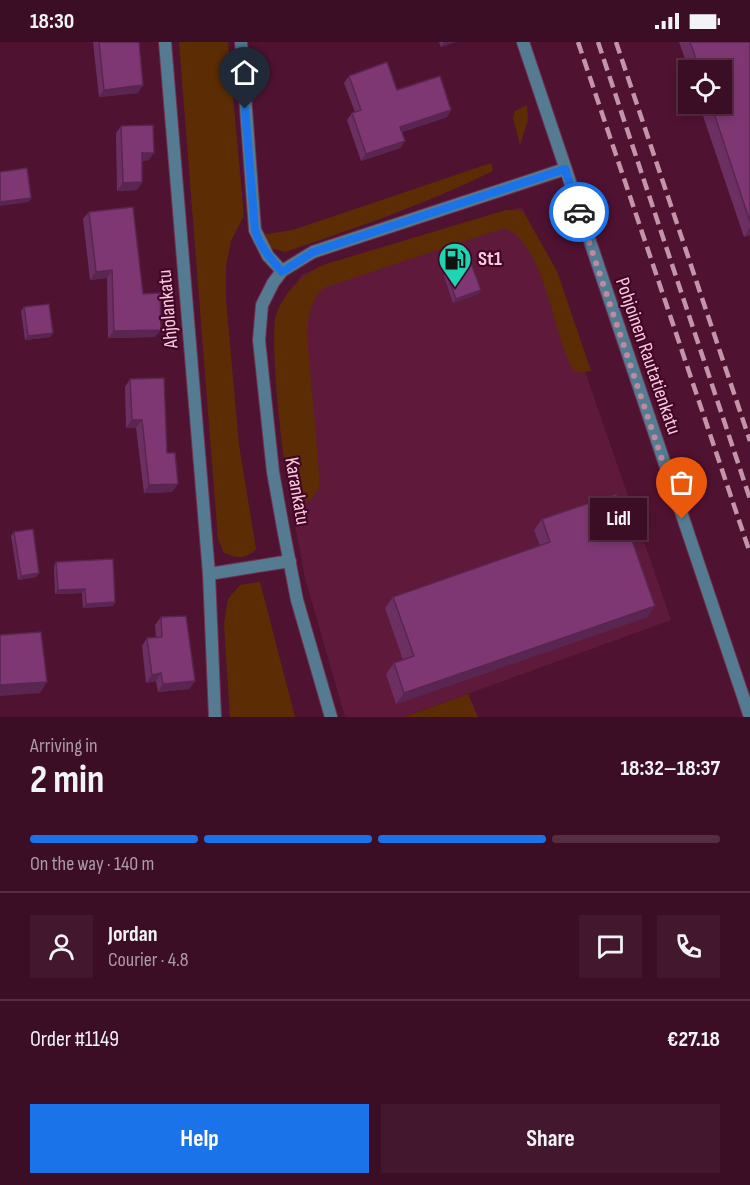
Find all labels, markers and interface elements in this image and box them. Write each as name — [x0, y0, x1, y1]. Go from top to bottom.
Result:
text: 18:30 — [30, 8, 74, 35]
pin — [219, 47, 270, 109]
icon: home — [228, 56, 261, 89]
map controls — [678, 60, 732, 114]
button: locate — [678, 60, 732, 114]
courier — [549, 182, 609, 242]
icon: car — [563, 196, 596, 229]
fuel station icon: St1 — [437, 241, 473, 288]
place label: St1 — [478, 247, 502, 271]
street label: Ahjolankatu — [153, 269, 183, 350]
street label: Pohjoinen Rautatienkatu — [610, 274, 686, 438]
street label: Karankatu — [279, 455, 315, 527]
pin — [656, 457, 707, 519]
icon: bag — [665, 466, 698, 499]
callout: Lidl — [589, 498, 646, 540]
text: Lidl — [606, 507, 631, 531]
text: Arriving in — [30, 734, 98, 758]
text: 18:32–18:37 — [620, 755, 720, 782]
text: 2 min — [30, 757, 104, 804]
text: On the way · 140 m — [30, 852, 154, 876]
button: person — [30, 915, 93, 978]
button: chat — [579, 915, 642, 978]
button: phone — [657, 915, 720, 978]
text: Jordan — [108, 921, 157, 948]
text: Courier · 4.8 — [108, 948, 189, 972]
text: Order #1149 — [30, 1026, 119, 1053]
text: €27.18 — [667, 1026, 720, 1053]
button: Help — [30, 1104, 369, 1173]
button: Share — [381, 1104, 720, 1173]

